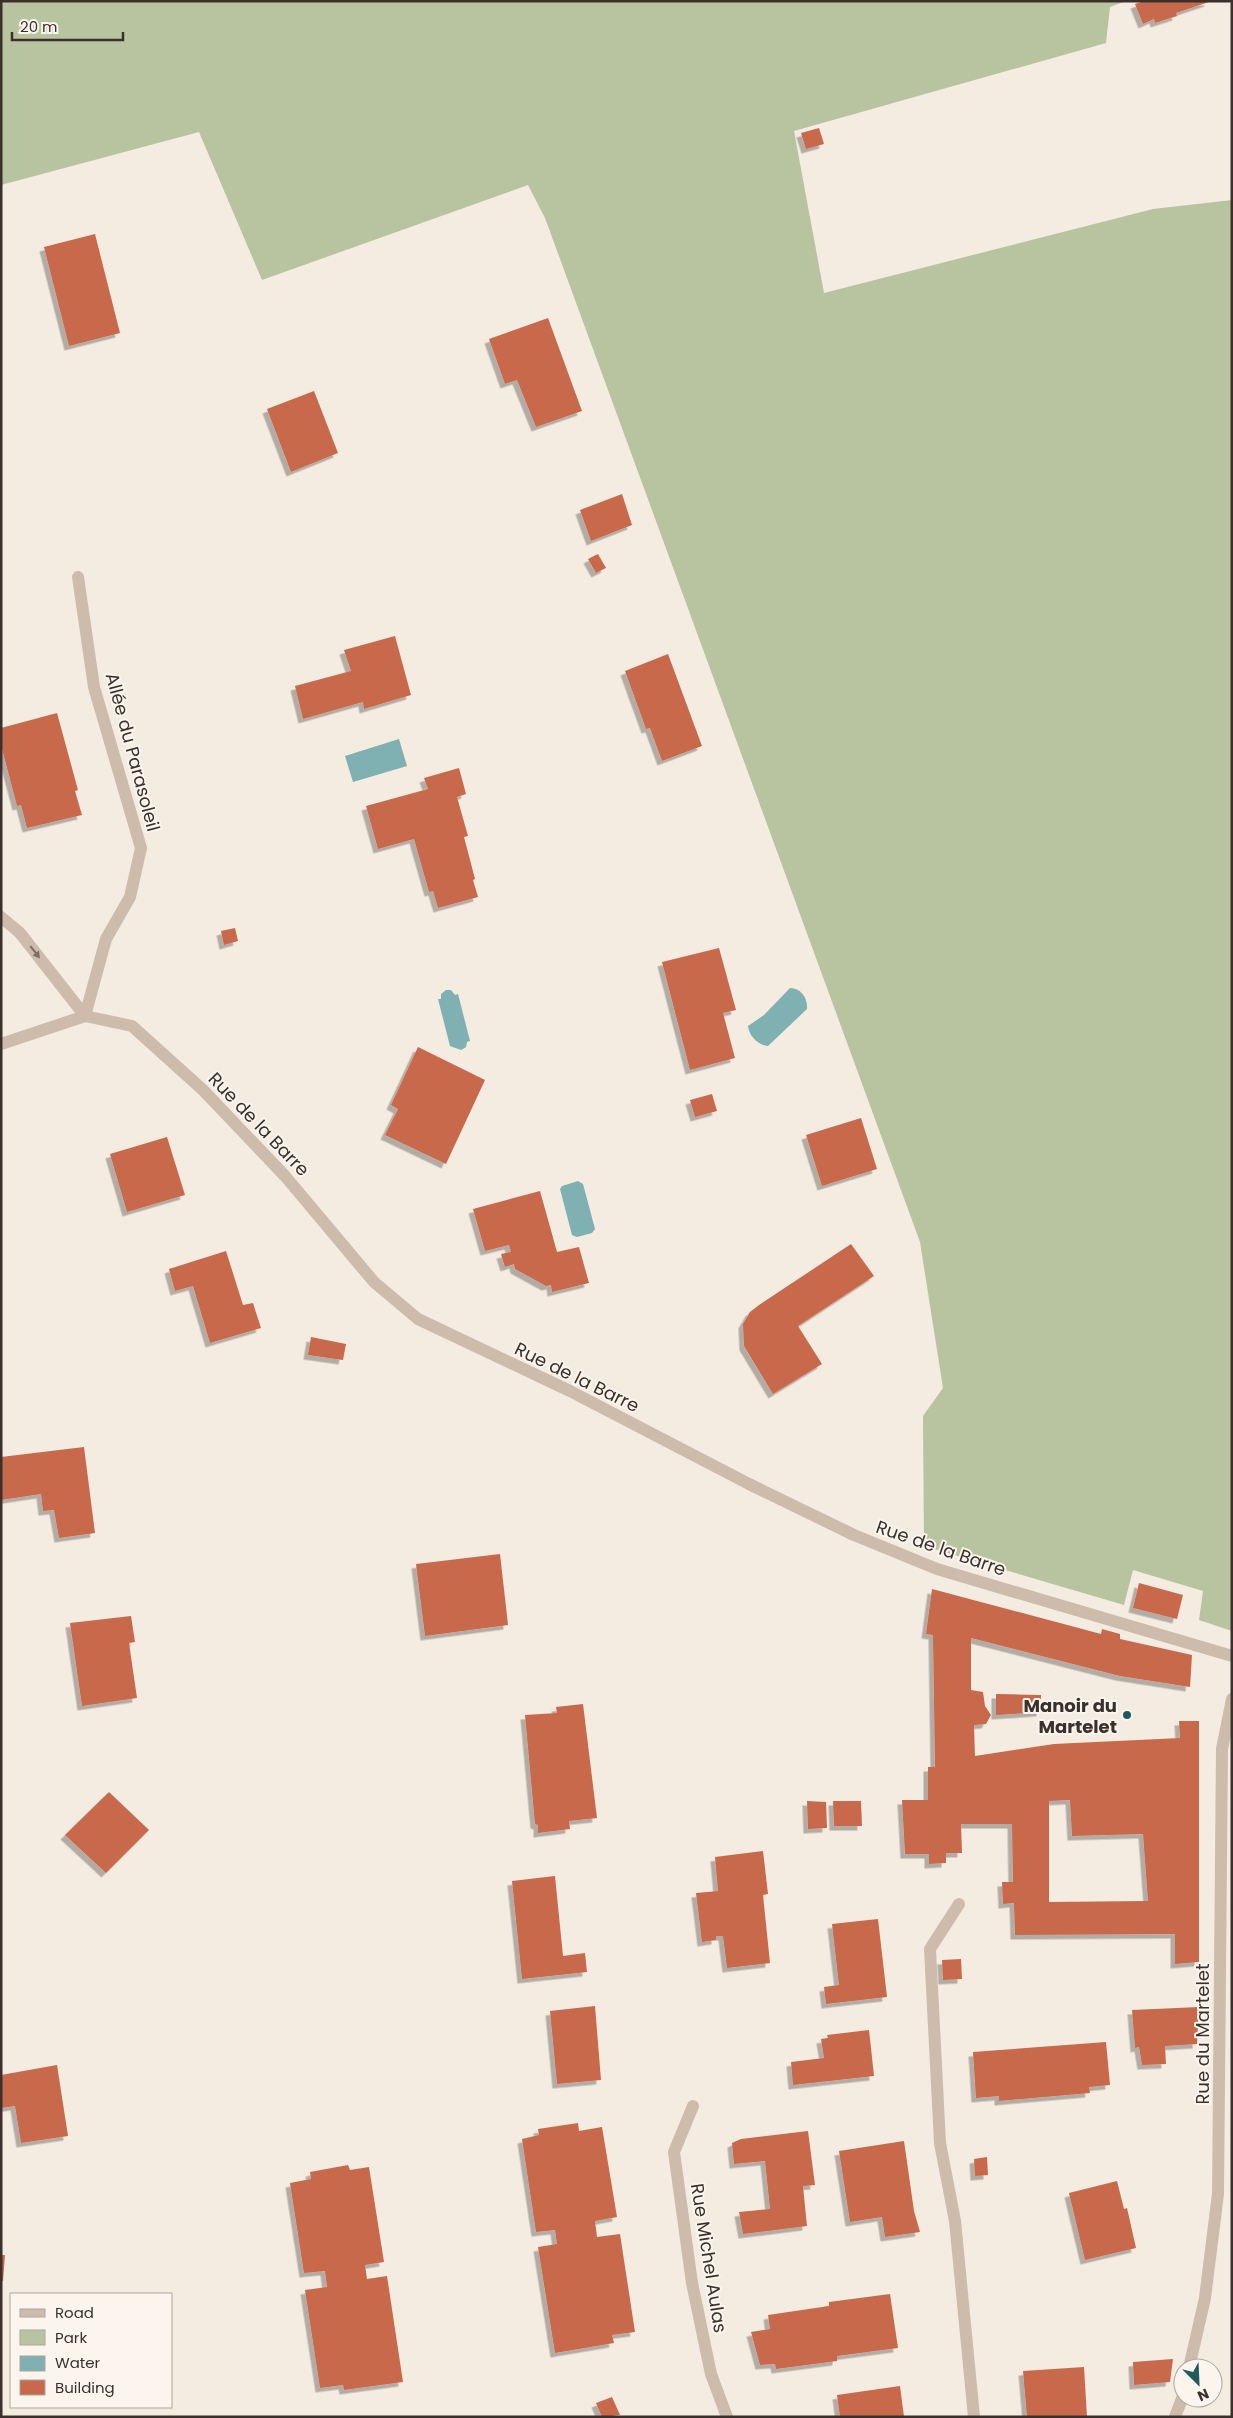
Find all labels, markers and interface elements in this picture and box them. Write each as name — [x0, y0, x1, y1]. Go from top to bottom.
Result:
scale bar — [12, 10, 124, 42]
text: 20 m — [20, 16, 58, 37]
street label: Allée du Parasoleil — [100, 670, 166, 834]
one-way arrow — [29, 945, 40, 958]
street label: Rue de la Barre — [203, 1066, 315, 1182]
street label: Rue de la Barre — [511, 1336, 643, 1418]
street label: Rue de la Barre — [873, 1514, 1009, 1582]
place label: Manoir du Martelet — [1023, 1693, 1117, 1739]
marker: Manoir du Martelet — [1121, 1709, 1133, 1721]
street label: Rue du Martelet — [1190, 1963, 1215, 2105]
street label: Rue Michel Aulas — [685, 2182, 733, 2334]
legend — [10, 2293, 172, 2408]
text: Road — [55, 2302, 94, 2323]
text: Park — [55, 2327, 87, 2348]
text: Water — [55, 2352, 101, 2373]
north arrow — [1173, 2358, 1223, 2408]
text: Building — [55, 2377, 115, 2398]
text: N — [1194, 2384, 1212, 2406]

